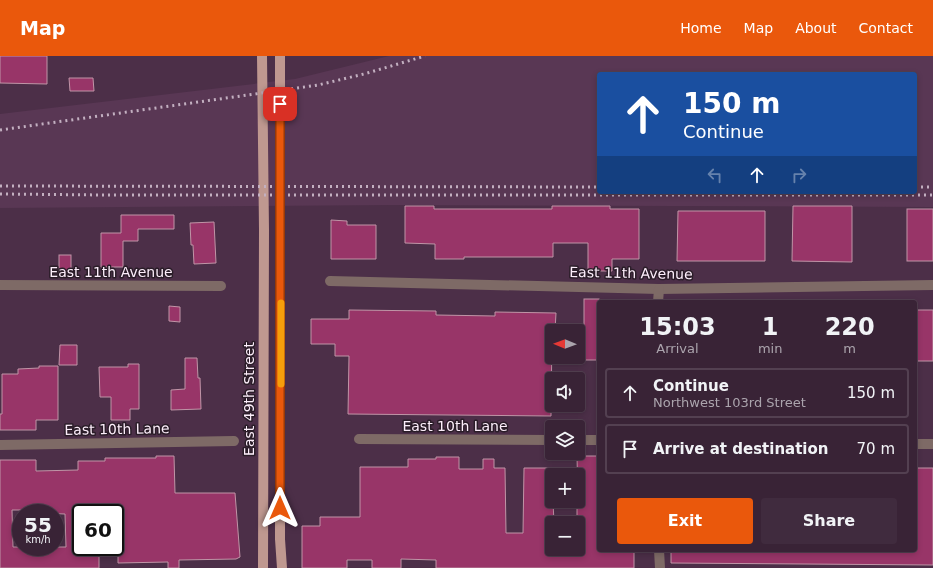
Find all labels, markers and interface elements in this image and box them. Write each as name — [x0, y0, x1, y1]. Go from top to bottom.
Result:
text: Map — [20, 17, 65, 39]
text: Home — [680, 20, 722, 36]
text: Map — [744, 20, 773, 36]
text: About — [795, 20, 837, 36]
text: Contact — [859, 20, 913, 36]
pin — [263, 87, 297, 121]
text: 150 m — [683, 87, 780, 120]
icon: ahead — [617, 88, 669, 140]
icon: arrive — [269, 93, 291, 115]
text: Continue — [683, 121, 764, 142]
icon: left — [704, 164, 726, 186]
icon: ahead — [746, 164, 768, 186]
icon: right — [788, 164, 810, 186]
street label: East 11th Avenue — [49, 264, 173, 280]
street label: East 11th Avenue — [569, 264, 693, 282]
text: 15:03 — [639, 313, 716, 341]
text: 1 — [762, 313, 778, 341]
text: 220 — [825, 313, 875, 341]
north arrow — [545, 324, 585, 364]
map controls — [545, 324, 585, 556]
text: Arrival — [656, 341, 699, 356]
text: min — [758, 341, 782, 356]
text: m — [843, 341, 856, 356]
street label: East 49th Street — [241, 342, 257, 456]
button: sound — [545, 372, 585, 412]
text: Continue — [653, 377, 729, 395]
icon: ahead — [619, 382, 641, 404]
text: 150 m — [847, 384, 895, 402]
text: Northwest 103rd Street — [653, 395, 806, 410]
street label: East 10th Lane — [402, 418, 508, 434]
street label: East 10th Lane — [64, 420, 170, 438]
button: layers — [545, 420, 585, 460]
icon: arrive — [619, 438, 641, 460]
text: Arrive at destination — [653, 440, 828, 458]
text: 70 m — [857, 440, 895, 458]
button: + — [545, 468, 585, 508]
position arrow — [259, 487, 301, 529]
button: Exit — [617, 498, 753, 544]
button: Share — [761, 498, 897, 544]
speed limit sign: 60 — [72, 504, 124, 556]
text: 55 — [24, 513, 52, 537]
button: − — [545, 516, 585, 556]
text: km/h — [25, 534, 51, 545]

